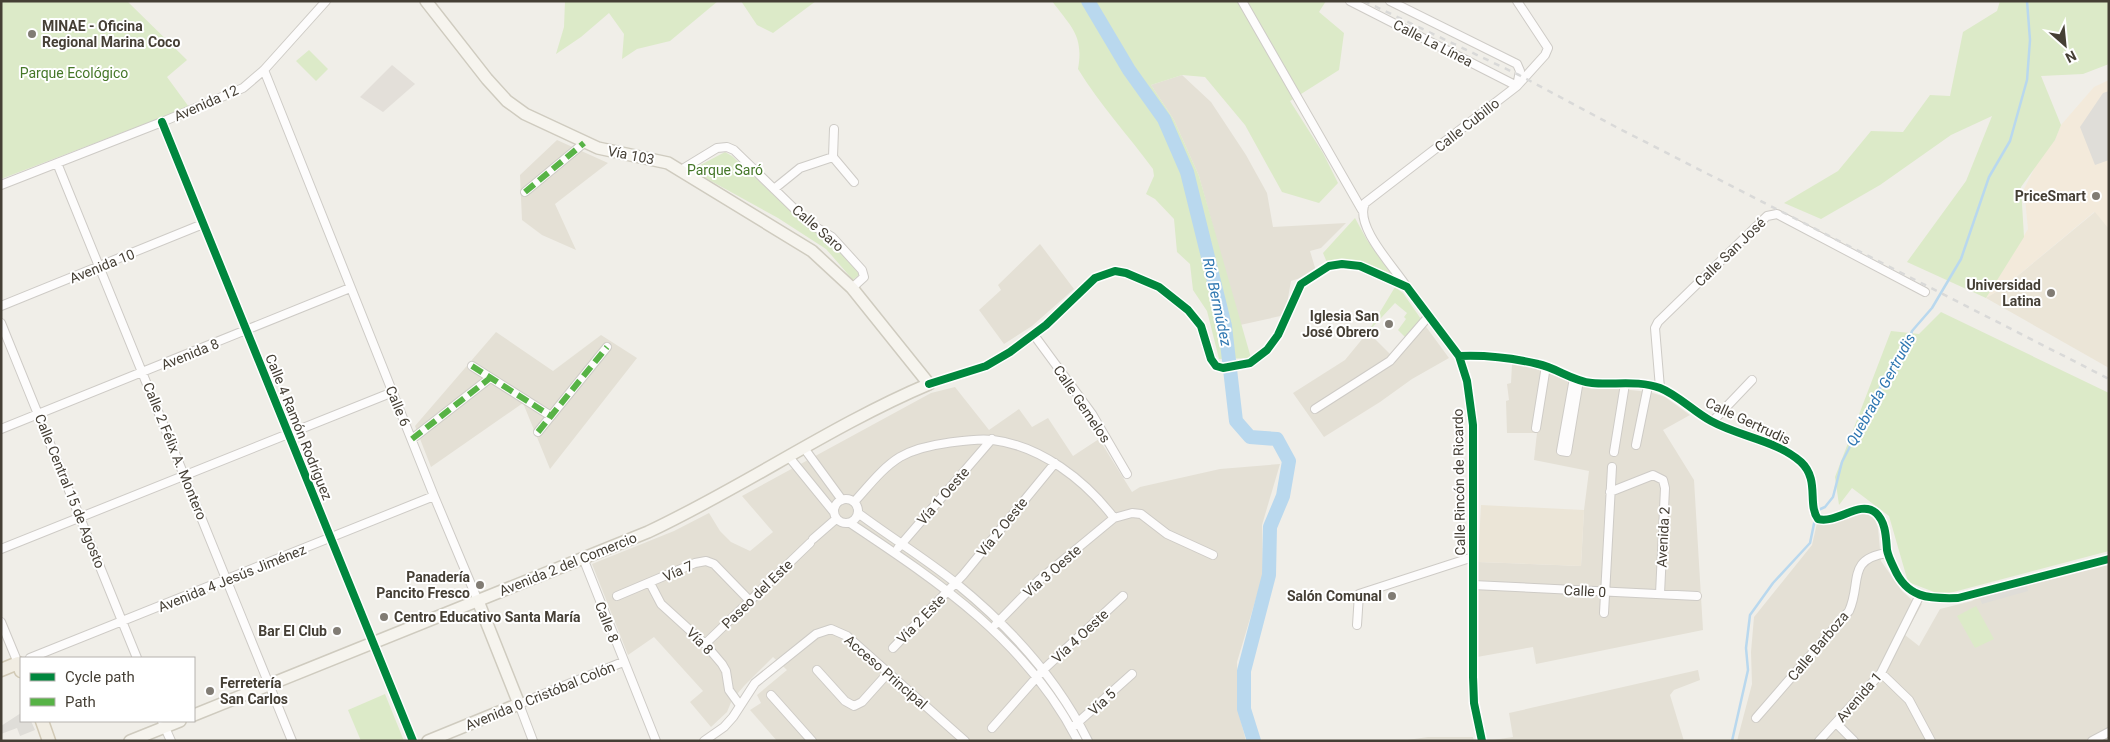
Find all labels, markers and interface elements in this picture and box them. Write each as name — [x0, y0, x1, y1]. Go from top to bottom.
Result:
street label: Calle La Línea — [1391, 16, 1475, 70]
place label: MINAE - Oficina Regional Marina Coco — [42, 18, 180, 50]
north arrow — [2040, 20, 2090, 70]
marker: MINAE - Oficina Regional Marina Coco — [26, 28, 38, 40]
text: N — [2063, 47, 2079, 66]
park label: Parque Ecológico — [20, 65, 128, 81]
street label: Avenida 12 — [171, 82, 241, 124]
street label: Calle Cubillo — [1432, 95, 1502, 155]
street label: Vía 103 — [606, 143, 656, 167]
park label: Parque Saró — [687, 162, 763, 178]
place label: PriceSmart — [2015, 188, 2086, 204]
marker: PriceSmart — [2090, 190, 2102, 202]
street label: Calle Saro — [789, 201, 847, 255]
street label: Calle San José — [1691, 214, 1769, 290]
street label: Avenida 10 — [67, 246, 137, 286]
water label: Río Bermúdez — [1199, 256, 1235, 349]
place label: Universidad Latina — [1966, 277, 2041, 309]
marker: Universidad Latina — [2045, 287, 2057, 299]
place label: Iglesia San José Obrero — [1302, 308, 1379, 340]
marker: Iglesia San José Obrero — [1383, 318, 1395, 330]
water label: Quebrada Gertrudis — [1843, 330, 1919, 450]
street label: Avenida 8 — [159, 335, 221, 373]
street label: Calle 4 Ramón Rodríguez — [262, 352, 336, 502]
street label: Calle Gemelos — [1050, 362, 1114, 446]
street label: Calle 2 Félix A. Montero — [140, 380, 210, 522]
street label: Calle 6 — [382, 383, 414, 429]
street label: Calle Gertrudis — [1703, 394, 1793, 448]
street label: Calle Rincón de Ricardo — [1450, 408, 1468, 556]
street label: Calle Central 15 de Agosto — [32, 412, 108, 570]
street label: Vía 1 Oeste — [914, 464, 972, 528]
street label: Vía 2 Oeste — [973, 494, 1031, 560]
street label: Avenida 2 — [1653, 506, 1673, 568]
street label: Avenida 2 del Comercio — [497, 529, 639, 599]
street label: Avenida 4 Jesús Jiménez — [156, 541, 308, 615]
street label: Vía 3 Oeste — [1020, 542, 1084, 600]
street label: Paseo del Este — [718, 556, 796, 632]
street label: Vía 7 — [660, 557, 696, 585]
place label: Panadería Pancito Fresco — [376, 569, 470, 601]
marker: Panadería Pancito Fresco — [474, 579, 486, 591]
street label: Calle 0 — [1563, 582, 1607, 600]
place label: Salón Comunal — [1287, 588, 1382, 604]
marker: Salón Comunal — [1386, 590, 1398, 602]
street label: Vía 2 Este — [894, 591, 948, 647]
street label: Calle 8 — [592, 599, 622, 645]
street label: Vía 4 Oeste — [1049, 606, 1111, 666]
street label: Calle Barboza — [1784, 608, 1852, 684]
place label: Centro Educativo Santa María — [394, 609, 581, 625]
marker: Centro Educativo Santa María — [378, 611, 390, 623]
place label: Bar El Club — [258, 623, 327, 639]
street label: Vía 8 — [683, 624, 717, 658]
marker: Bar El Club — [331, 625, 343, 637]
street label: Acceso Principal — [841, 632, 931, 712]
legend — [20, 657, 195, 722]
street label: Avenida 0 Cristóbal Colón — [463, 659, 617, 733]
text: Cycle path — [65, 668, 135, 686]
street label: Avenida 1 — [1833, 669, 1885, 725]
place label: Ferretería San Carlos — [220, 675, 288, 707]
marker: Ferretería San Carlos — [204, 685, 216, 697]
street label: Vía 5 — [1085, 685, 1119, 719]
text: Path — [65, 693, 96, 711]

